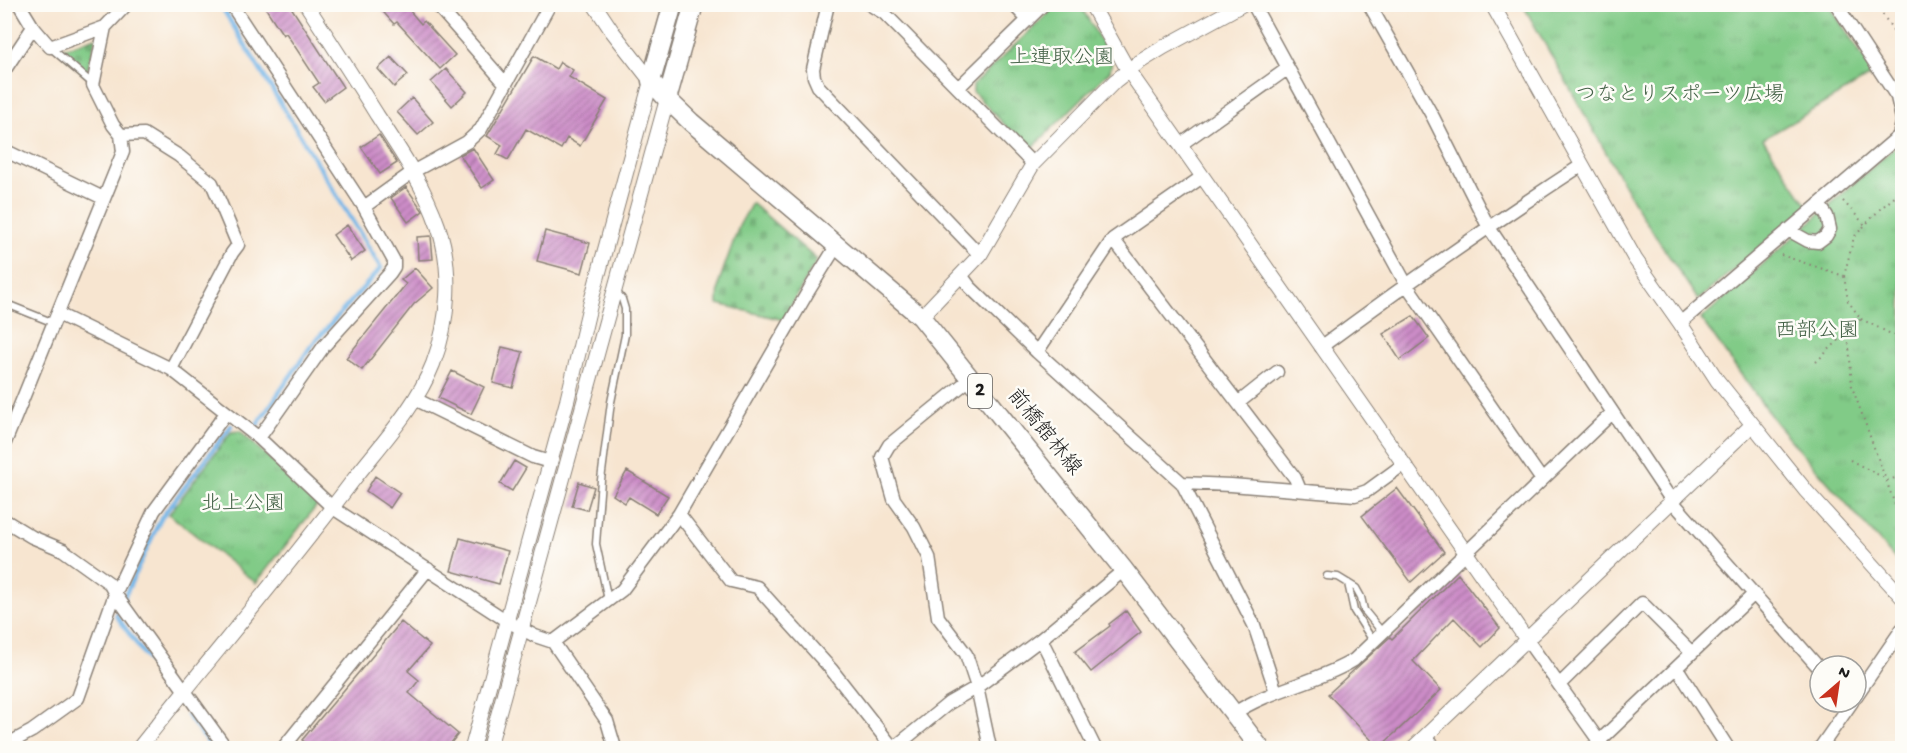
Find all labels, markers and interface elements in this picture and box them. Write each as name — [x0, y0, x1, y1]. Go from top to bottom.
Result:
park label: 上連取公園 — [1010, 46, 1115, 72]
park label: つなとりスポーツ広場 — [1575, 83, 1785, 109]
park label: 西部公園 — [1775, 319, 1859, 345]
road number: 2 — [968, 374, 992, 408]
street label: 前橋館林線 — [1000, 384, 1087, 482]
park label: 北上公園 — [201, 492, 285, 518]
north arrow — [1808, 654, 1868, 714]
text: N — [1834, 663, 1853, 685]

